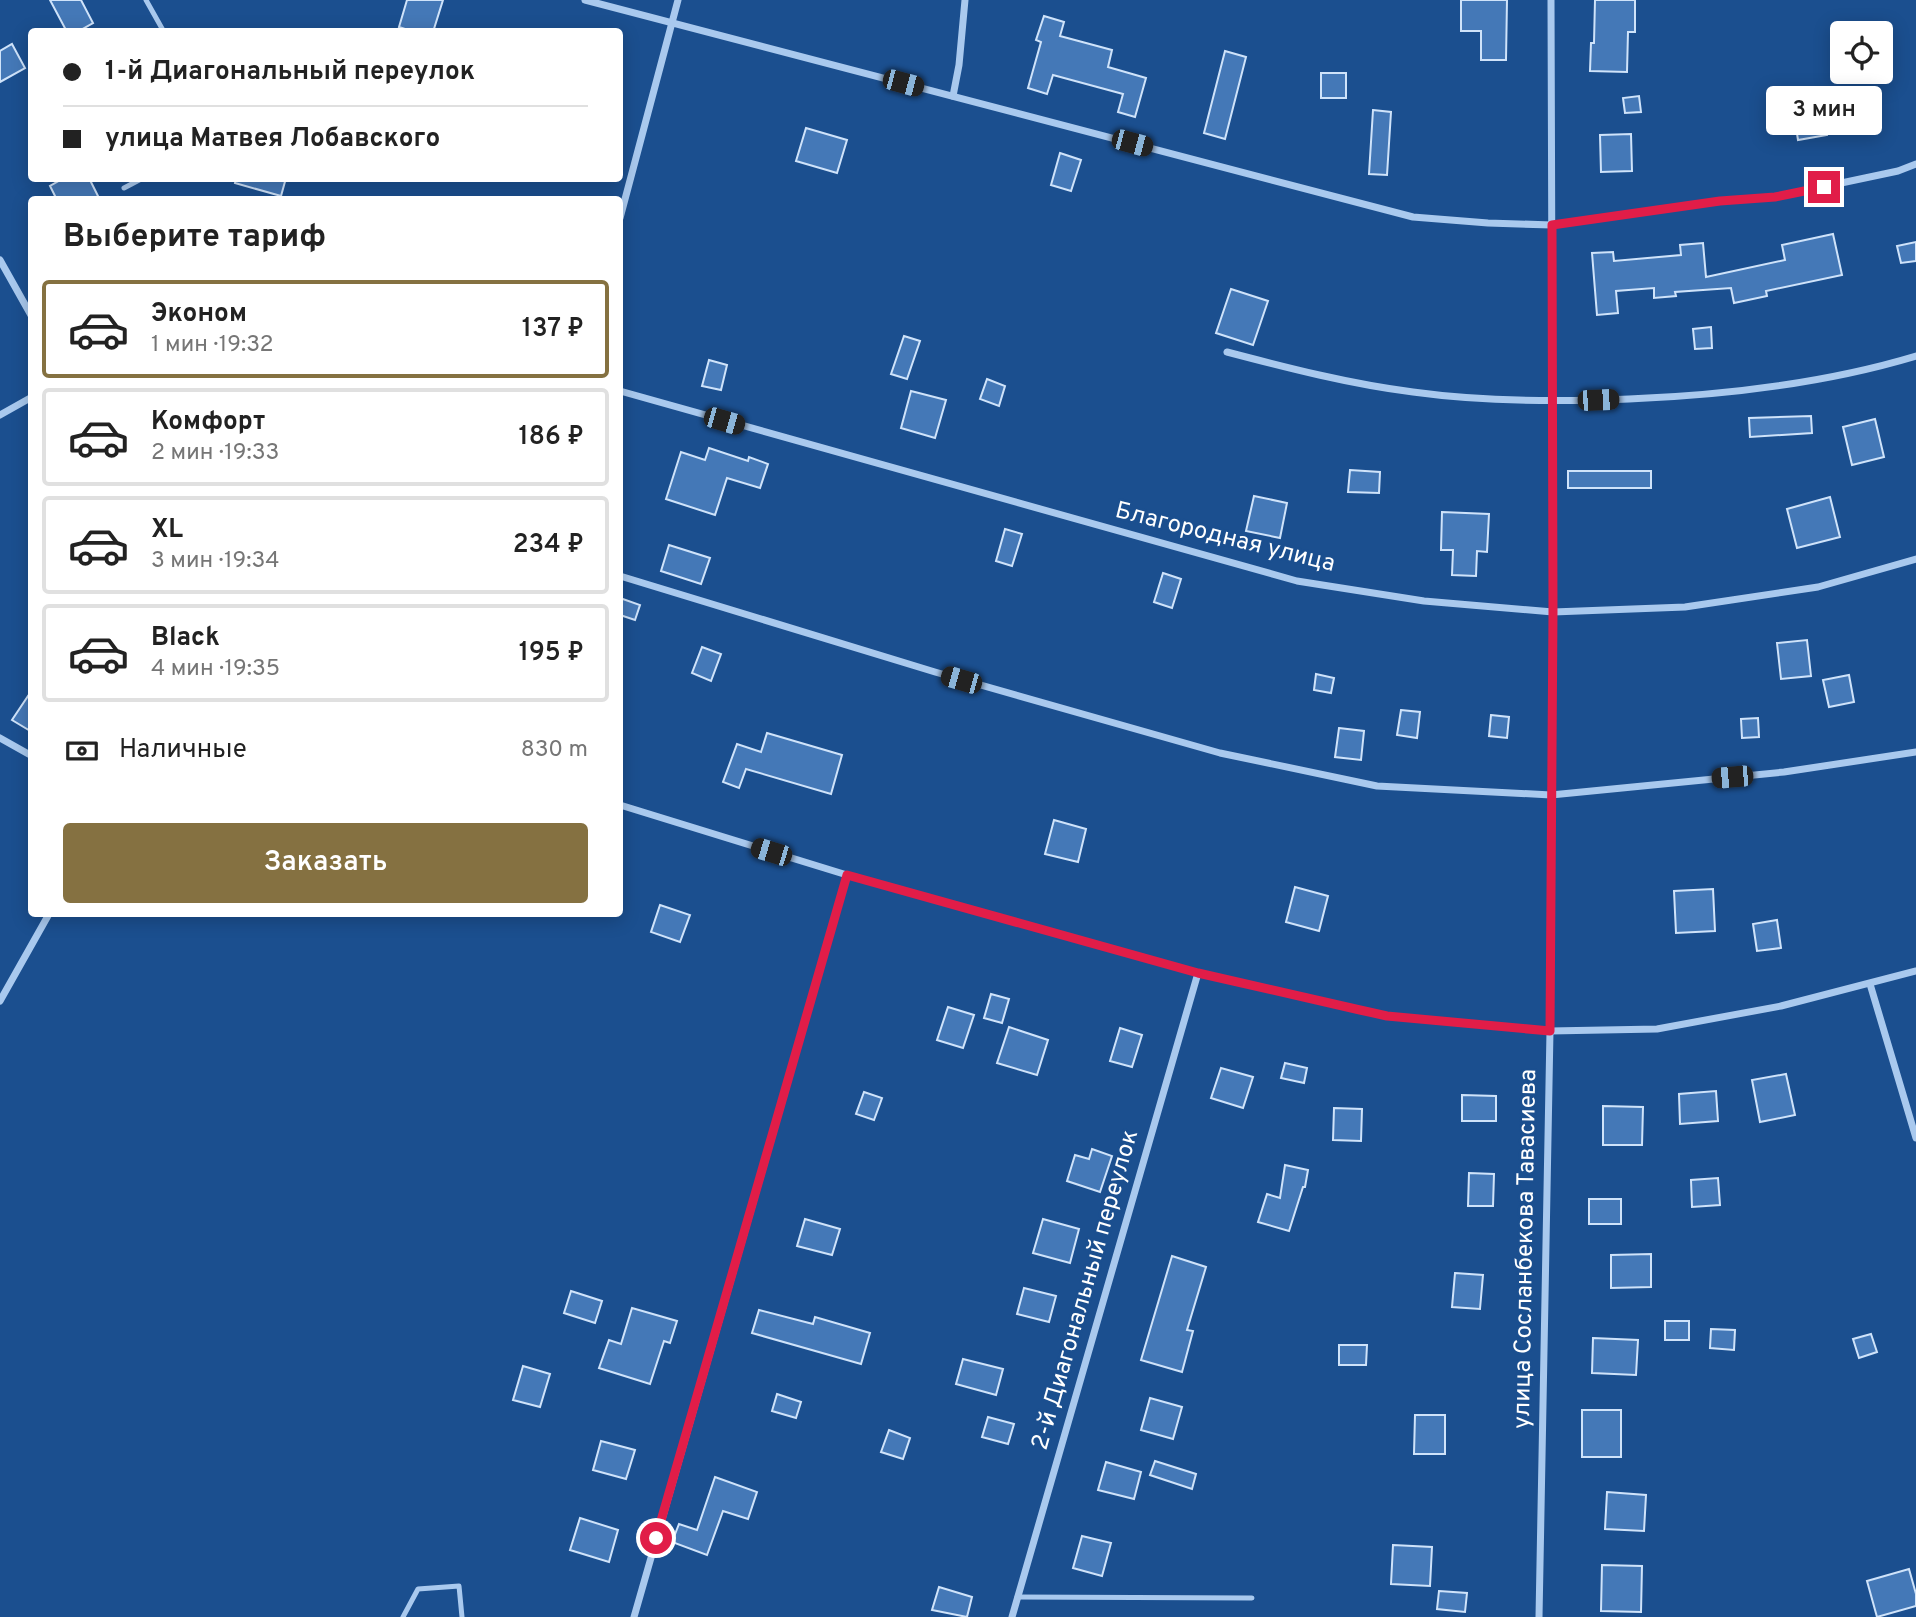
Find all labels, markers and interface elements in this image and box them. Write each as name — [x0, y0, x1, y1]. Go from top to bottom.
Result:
map controls — [1830, 21, 1893, 84]
button: locate — [1830, 21, 1893, 84]
text: 1-й Диагональный переулок — [105, 56, 475, 89]
car — [880, 67, 927, 99]
callout: 3 мин — [1766, 86, 1882, 134]
text: 3 мин — [1792, 96, 1856, 125]
text: улица Матвея Лобавского — [105, 123, 440, 156]
car — [1109, 127, 1156, 159]
route end — [1808, 171, 1840, 203]
text: Выберите тариф — [63, 218, 326, 258]
icon: car — [67, 298, 130, 361]
text: Эконом — [151, 298, 247, 331]
text: 137 ₽ — [522, 313, 584, 346]
text: 1 мин · 19:32 — [151, 331, 274, 360]
car — [1577, 389, 1620, 411]
car — [701, 405, 748, 437]
icon: car — [67, 406, 130, 469]
text: Комфорт — [151, 406, 265, 439]
text: 186 ₽ — [519, 421, 584, 454]
text: 2 мин · 19:33 — [151, 439, 279, 468]
street label: Благородная улица — [1112, 496, 1338, 580]
icon: car — [67, 514, 130, 577]
text: XL — [151, 514, 183, 547]
text: 234 ₽ — [513, 529, 584, 562]
text: 3 мин · 19:34 — [151, 547, 280, 576]
icon: car — [67, 622, 130, 685]
text: Black — [151, 622, 220, 655]
text: 195 ₽ — [519, 637, 584, 670]
text: 4 мин · 19:35 — [151, 655, 280, 684]
car — [938, 664, 985, 696]
icon: cash — [63, 732, 101, 770]
text: Наличные — [119, 734, 247, 767]
text: 830 m — [521, 736, 588, 765]
car — [1711, 765, 1754, 789]
button: Заказать — [63, 823, 588, 903]
car — [748, 836, 795, 868]
street label: улица Сосланбекова Тавасиева — [1508, 1069, 1544, 1429]
street label: 2-й Диагональный переулок — [1026, 1127, 1146, 1453]
route start — [640, 1522, 672, 1554]

